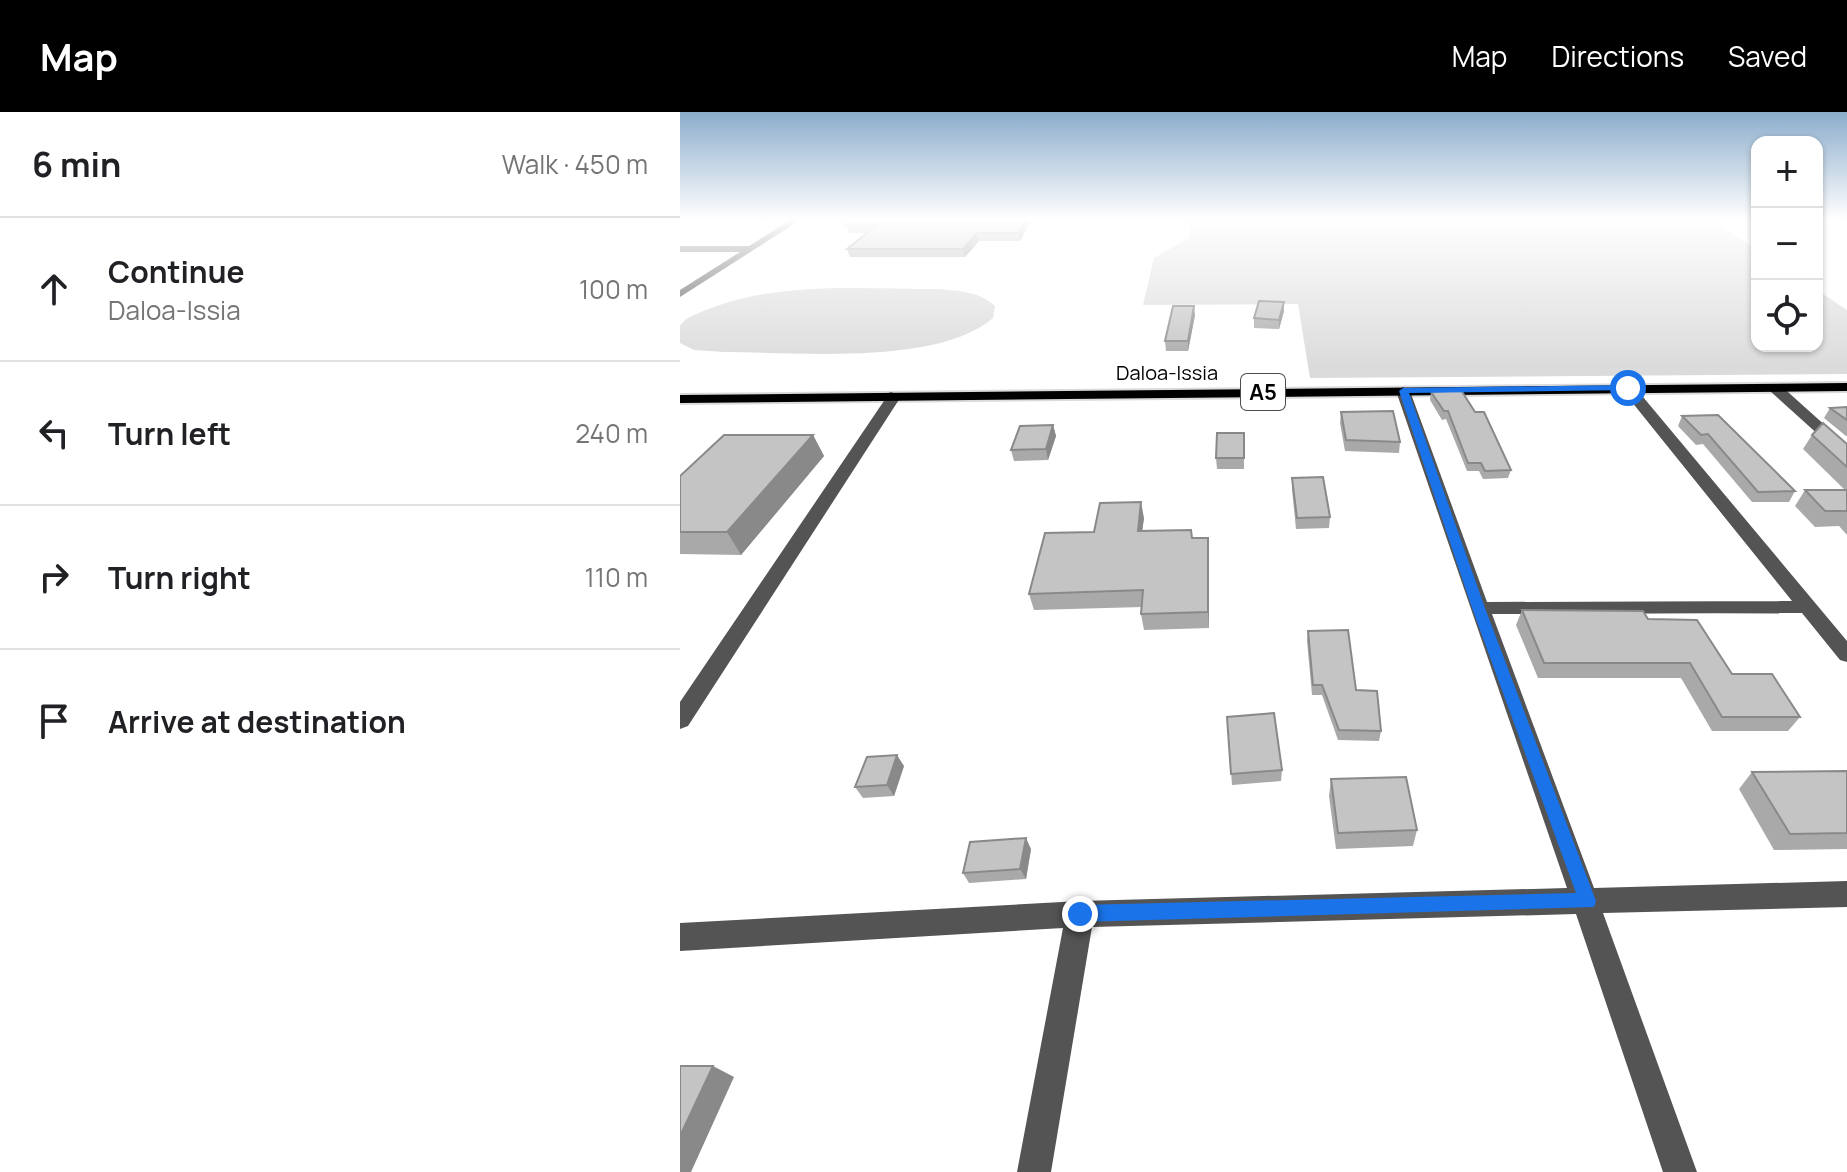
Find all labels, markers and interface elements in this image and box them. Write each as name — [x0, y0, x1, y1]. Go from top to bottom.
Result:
text: Map — [40, 30, 118, 82]
text: Map — [1452, 37, 1507, 75]
text: Directions — [1551, 37, 1684, 75]
text: Saved — [1728, 37, 1807, 75]
map controls — [1751, 136, 1823, 352]
button: + — [1751, 136, 1823, 208]
text: 6 min — [32, 141, 121, 187]
text: Walk · 450 m — [502, 146, 648, 182]
button: − — [1751, 208, 1823, 280]
text: Continue — [108, 251, 244, 292]
icon: ahead — [32, 267, 76, 311]
text: 100 m — [579, 271, 648, 307]
button: locate — [1751, 280, 1823, 352]
text: Daloa-Issia — [108, 292, 241, 328]
street label: Daloa-Issia — [1116, 359, 1218, 386]
route start — [1610, 370, 1646, 406]
road number: A5 — [1241, 374, 1285, 410]
icon: left — [32, 411, 76, 455]
text: Turn left — [108, 413, 231, 454]
text: 240 m — [575, 415, 648, 451]
icon: right — [32, 555, 76, 599]
text: Turn right — [108, 557, 251, 598]
text: 110 m — [585, 559, 648, 595]
icon: arrive — [32, 699, 76, 743]
text: Arrive at destination — [108, 701, 406, 742]
route end — [1062, 896, 1098, 932]

